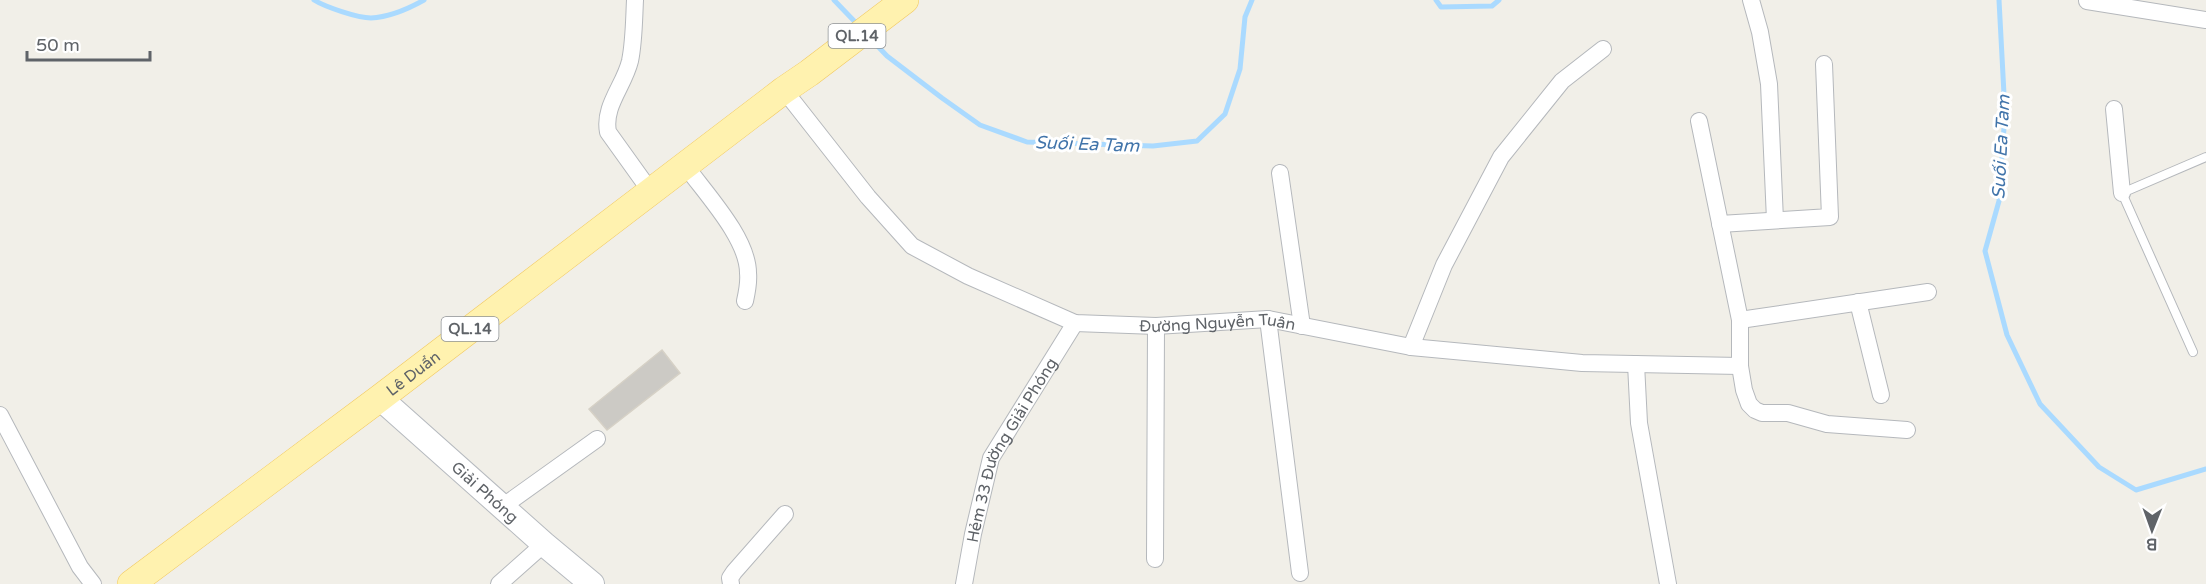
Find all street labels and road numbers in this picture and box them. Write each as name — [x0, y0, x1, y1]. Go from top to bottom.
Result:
road number: QL.14 — [828, 24, 886, 48]
street label: Đường Nguyễn Tuân — [1139, 310, 1297, 337]
road number: QL.14 — [442, 317, 498, 341]
street label: Lê Duẩn — [382, 347, 444, 401]
street label: Hẻm 33 Đường Giải Phóng — [963, 354, 1062, 544]
street label: Giải Phóng — [447, 457, 522, 528]

